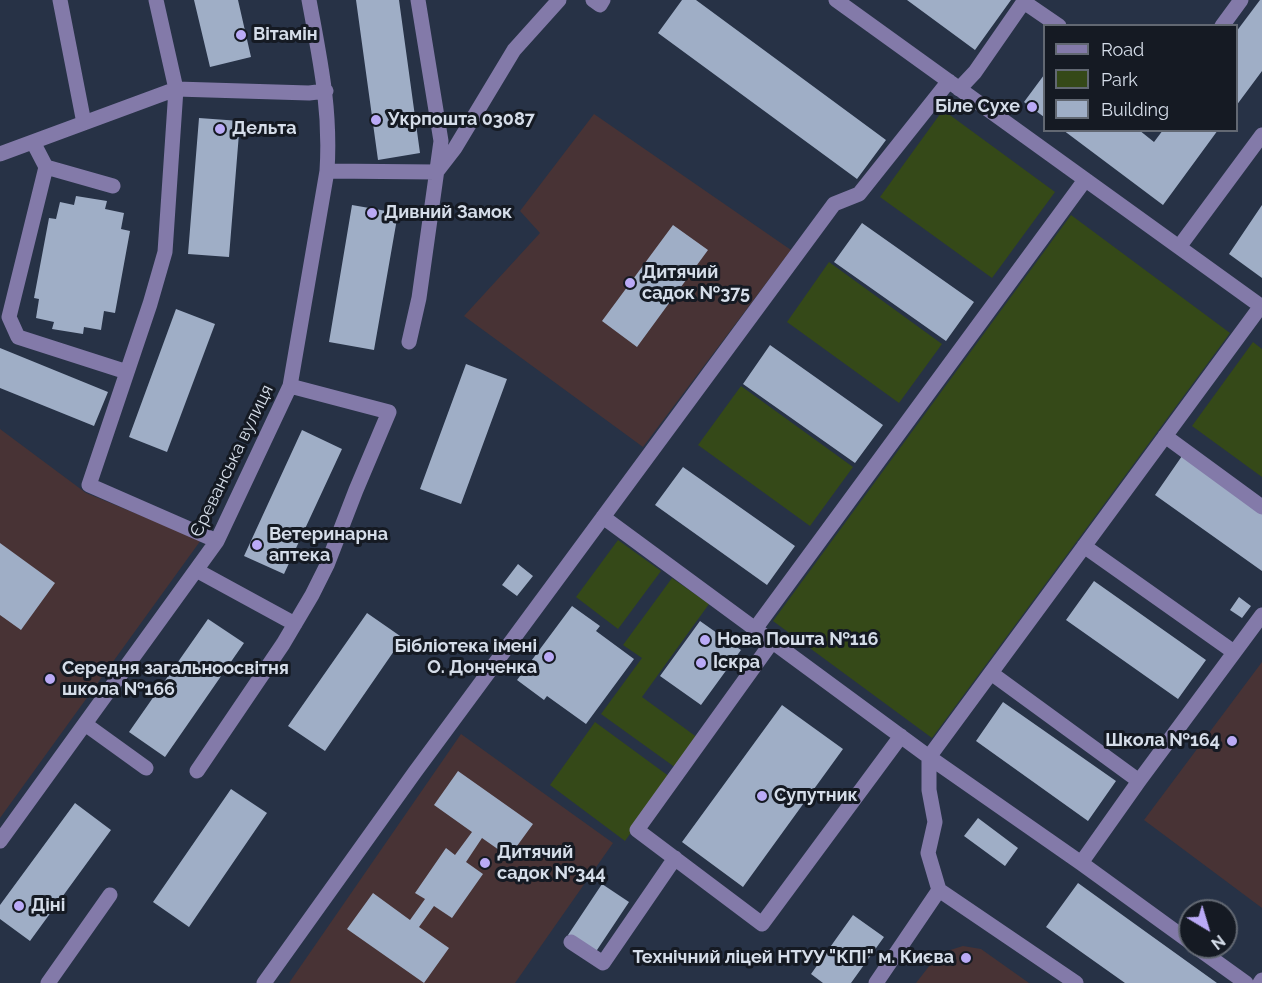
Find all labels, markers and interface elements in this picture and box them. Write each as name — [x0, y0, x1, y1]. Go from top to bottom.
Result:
place label: Вітамін — [253, 24, 318, 46]
legend — [1043, 24, 1238, 132]
marker: Вітамін — [234, 28, 248, 42]
text: Road — [1101, 39, 1144, 60]
text: Park — [1101, 69, 1138, 90]
place label: Біле Сухе — [935, 96, 1020, 118]
text: Building — [1101, 99, 1169, 120]
marker: Біле Сухе — [1025, 100, 1039, 114]
place label: Укрпошта 03087 — [388, 109, 535, 131]
marker: Укрпошта 03087 — [369, 113, 383, 127]
place label: Дельта — [232, 118, 296, 140]
marker: Дельта — [213, 122, 227, 136]
place label: Дивний Замок — [384, 202, 512, 224]
marker: Дивний Замок — [365, 206, 379, 220]
place label: Дитячий садок №375 — [642, 262, 750, 304]
marker: Дитячий садок №375 — [623, 276, 637, 290]
street label: Єреванська вулиця — [186, 381, 278, 541]
place label: Ветеринарна аптека — [269, 524, 388, 566]
marker: Ветеринарна аптека — [250, 538, 264, 552]
place label: Нова Пошта №116 — [717, 629, 878, 651]
marker: Нова Пошта №116 — [698, 633, 712, 647]
place label: Бібліотека імені О. Донченка — [394, 636, 537, 678]
marker: Бібліотека імені О. Донченка — [542, 650, 556, 664]
place label: Іскра — [713, 652, 760, 674]
marker: Іскра — [694, 656, 708, 670]
place label: Середня загальноосвітня школа №166 — [62, 658, 289, 700]
marker: Середня загальноосвітня школа №166 — [43, 672, 57, 686]
place label: Школа №164 — [1105, 730, 1220, 752]
marker: Школа №164 — [1225, 734, 1239, 748]
place label: Супутник — [774, 785, 858, 807]
marker: Супутник — [755, 789, 769, 803]
place label: Дитячий садок №344 — [497, 842, 606, 884]
marker: Дитячий садок №344 — [478, 856, 492, 870]
place label: Діні — [31, 895, 65, 917]
marker: Діні — [12, 899, 26, 913]
north arrow — [1178, 899, 1238, 959]
text: N — [1207, 931, 1229, 953]
place label: Технічний ліцей НТУУ "КПІ" м. Києва — [632, 947, 954, 969]
marker: Технічний ліцей НТУУ "КПІ" м. Києва — [959, 951, 973, 965]

